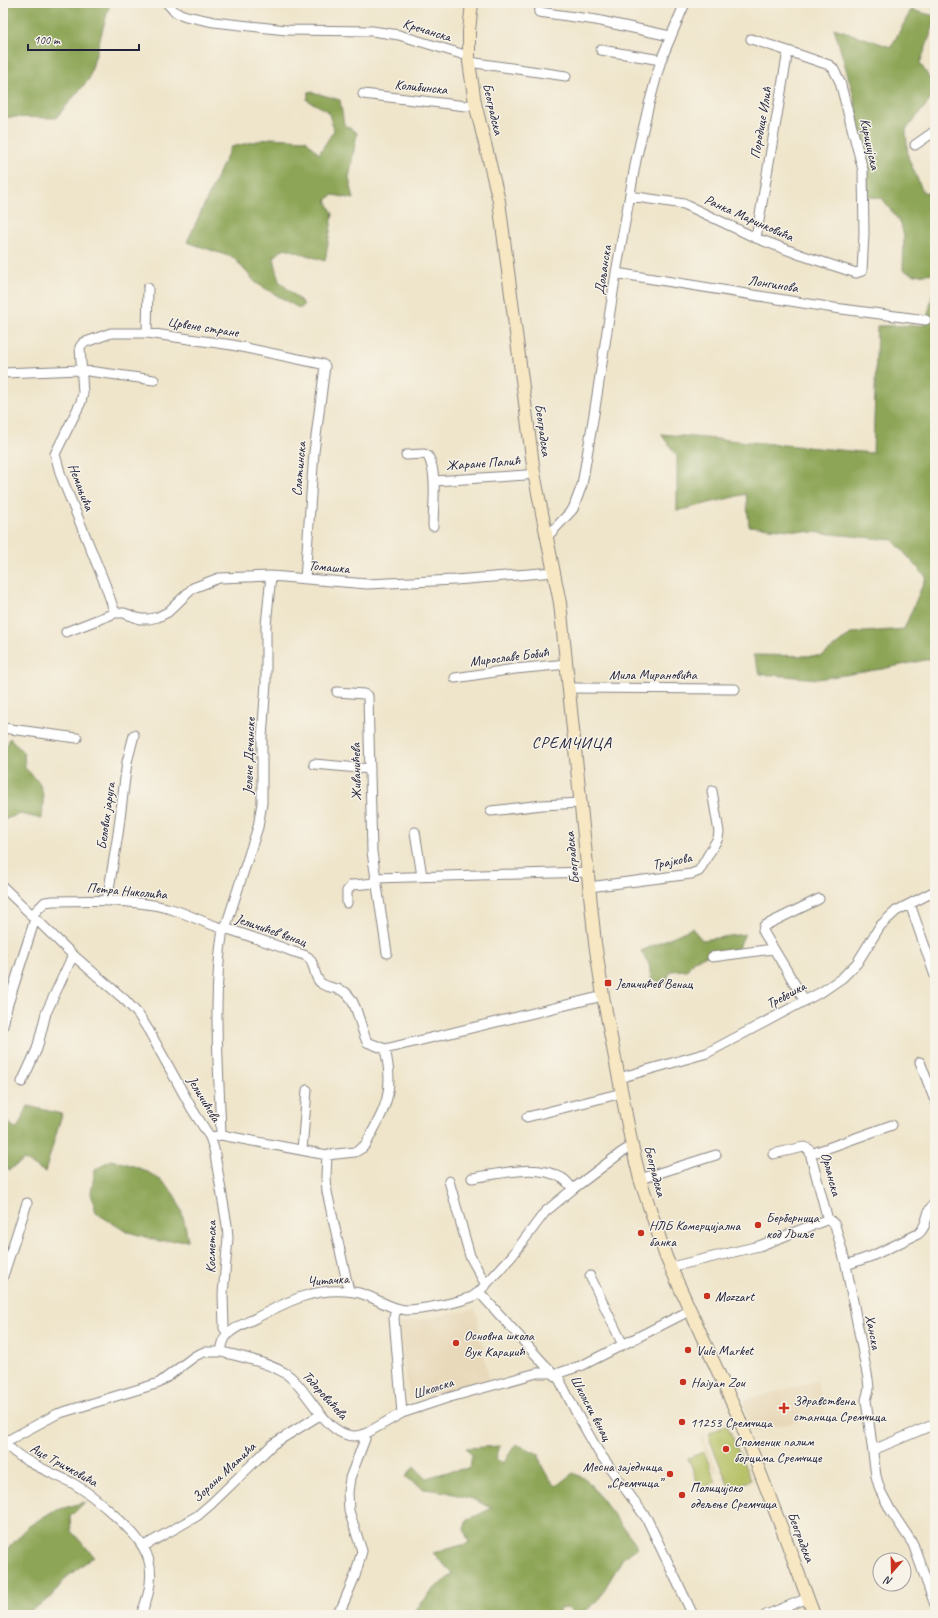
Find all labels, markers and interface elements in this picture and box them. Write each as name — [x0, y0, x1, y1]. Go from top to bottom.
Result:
street label: Кречанска — [401, 15, 454, 46]
scale bar — [28, 26, 139, 52]
text: 100 m — [34, 32, 61, 48]
street label: Колибинска — [394, 76, 449, 98]
street label: Београдска — [479, 82, 507, 137]
street label: Породице Илић — [746, 85, 776, 160]
street label: Кириџијска — [856, 117, 884, 172]
street label: Ранка Маринковића — [702, 191, 797, 246]
street label: Дољанска — [591, 243, 615, 296]
street label: Лонгинова — [747, 272, 800, 296]
street label: Црвене стране — [166, 313, 241, 341]
street label: Београдска — [531, 403, 555, 458]
street label: Слатинска — [288, 440, 310, 497]
street label: Жаране Папић — [445, 452, 522, 474]
street label: Немањића — [64, 461, 98, 514]
street label: Томашка — [308, 557, 351, 577]
street label: Мирославе Бобић — [469, 644, 550, 670]
street label: Мила Мирановића — [609, 666, 698, 683]
street label: Јелене Дечанске — [239, 716, 259, 796]
district label: СРЕМЧИЦА — [532, 733, 612, 753]
street label: Живанићева — [347, 742, 365, 801]
street label: Белових јаруга — [93, 780, 119, 850]
street label: Београдска — [561, 830, 583, 885]
street label: Трајкова — [651, 849, 694, 873]
street label: Петра Николића — [86, 879, 169, 903]
street label: Јеличићев венац — [232, 910, 310, 950]
place label: Јеличићев Венац — [615, 975, 694, 992]
street label: Требешка — [763, 977, 810, 1012]
marker: Јеличићев Венац — [603, 978, 613, 988]
street label: Јеличићева — [183, 1072, 225, 1126]
street label: Београдска — [640, 1144, 670, 1199]
street label: Орланска — [817, 1151, 845, 1199]
place label: Берберница код Љиље — [766, 1209, 820, 1242]
place label: НЛБ Комерцијална банка — [649, 1217, 741, 1250]
street label: Косметска — [202, 1219, 220, 1273]
marker: Берберница код Љиље — [753, 1220, 763, 1230]
marker: НЛБ Комерцијална банка — [636, 1228, 646, 1238]
street label: Читачка — [307, 1270, 350, 1290]
place label: Mozzart — [715, 1288, 755, 1305]
marker: Mozzart — [702, 1291, 712, 1301]
street label: Ханска — [861, 1313, 885, 1352]
place label: Основна школа Вук Караџић — [464, 1327, 535, 1360]
marker: Основна школа Вук Караџић — [451, 1338, 461, 1348]
place label: Vule Market — [696, 1342, 755, 1359]
marker: Vule Market — [683, 1345, 693, 1355]
street label: Тодоровићева — [299, 1367, 352, 1424]
street label: Школски венац — [567, 1372, 616, 1445]
street label: Школска — [411, 1373, 457, 1402]
place label: Haiyan Zou — [691, 1374, 746, 1391]
marker: Haiyan Zou — [678, 1377, 688, 1387]
place label: Здравствена станица Сремчица — [793, 1392, 887, 1425]
marker: Здравствена станица Сремчица — [778, 1402, 790, 1414]
place label: 11253 Сремчица — [690, 1414, 773, 1431]
marker: 11253 Сремчица — [677, 1417, 687, 1427]
place label: Споменик палим борцима Сремчице — [734, 1433, 823, 1466]
street label: Зорана Матића — [189, 1438, 260, 1506]
street label: Аце Тричковића — [27, 1439, 102, 1491]
marker: Споменик палим борцима Сремчице — [721, 1444, 731, 1454]
place label: Месна заједница „Сремчица” — [583, 1458, 665, 1491]
marker: Месна заједница „Сремчица” — [665, 1469, 675, 1479]
place label: Полицијско одељење Сремчица — [690, 1479, 777, 1512]
marker: Полицијско одељење Сремчица — [677, 1490, 687, 1500]
street label: Београдска — [784, 1510, 819, 1565]
north arrow — [872, 1552, 912, 1592]
text: N — [881, 1573, 894, 1589]

